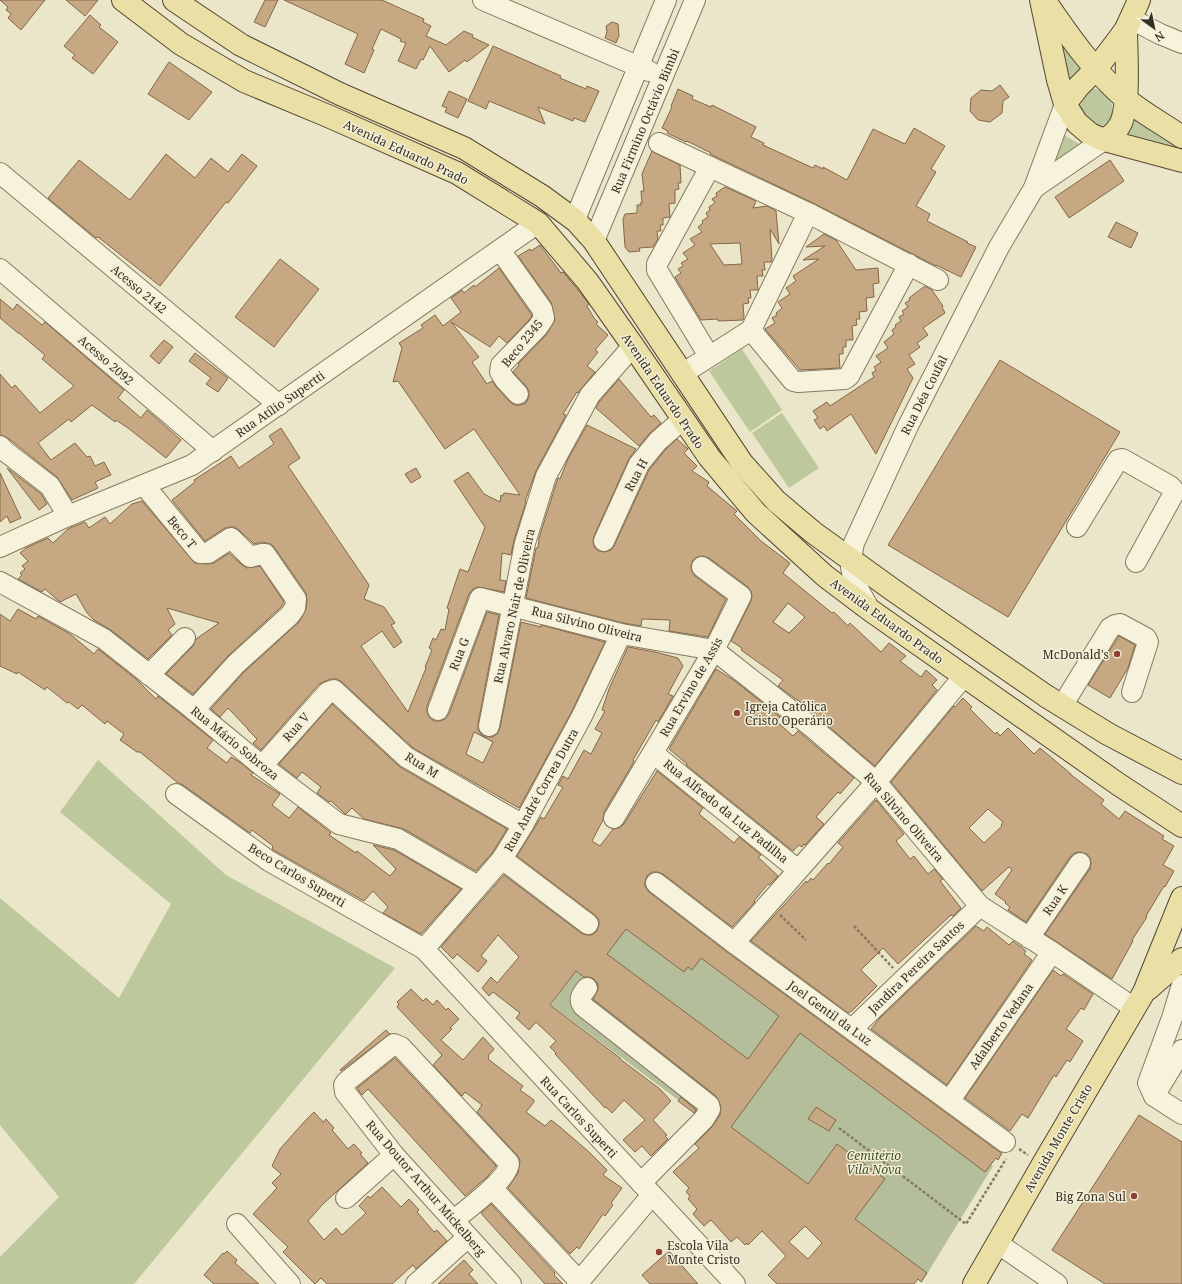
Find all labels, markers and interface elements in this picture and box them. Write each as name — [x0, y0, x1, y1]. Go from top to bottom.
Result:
north arrow — [1134, 8, 1174, 48]
text: N — [1152, 28, 1167, 46]
street label: Rua Firmino Octávio Bimbi — [607, 46, 683, 196]
street label: Avenida Eduardo Prado — [341, 116, 471, 188]
street label: Acesso 2142 — [107, 261, 171, 317]
street label: Beco 2345 — [497, 315, 547, 371]
street label: Avenida Eduardo Prado — [618, 330, 708, 452]
street label: Acesso 2092 — [75, 331, 137, 389]
street label: Rua Déa Coufal — [897, 352, 951, 438]
street label: Rua Atílio Supertti — [232, 367, 328, 441]
street label: Rua H — [620, 455, 652, 494]
street label: Beco T — [164, 512, 201, 552]
street label: Rua Alvaro Nair de Oliveira — [489, 527, 539, 685]
street label: Avenida Eduardo Prado — [827, 574, 947, 668]
street label: Rua Silvino Oliveira — [530, 602, 645, 646]
street label: Rua Ervino de Assis — [656, 634, 726, 740]
street label: Rua G — [445, 635, 473, 673]
place label: McDonald's — [1043, 646, 1109, 663]
marker: McDonald's — [1112, 649, 1122, 659]
place label: Igreja Católica Cristo Operário — [745, 698, 833, 729]
street label: Rua Mário Sobroza — [187, 702, 283, 784]
street label: Rua V — [278, 708, 314, 745]
marker: Igreja Católica Cristo Operário — [732, 708, 742, 718]
street label: Rua André Correa Dutra — [500, 725, 582, 855]
street label: Rua M — [402, 748, 442, 782]
street label: Rua Alfredo da Luz Padilha — [660, 755, 792, 867]
street label: Rua Silvino Oliveira — [860, 768, 948, 866]
street label: Beco Carlos Superti — [245, 839, 349, 911]
street label: Rua K — [1039, 881, 1072, 919]
street label: Jandira Pereira Santos — [863, 917, 968, 1018]
street label: Joel Gentil da Luz — [784, 976, 876, 1049]
street label: Adalberto Vedana — [965, 979, 1037, 1073]
street label: Rua Carlos Superti — [537, 1072, 621, 1162]
street label: Avenida Monte Cristo — [1020, 1080, 1096, 1196]
street label: Rua Doutor Arthur Mickelberg — [362, 1116, 490, 1260]
park label: Cemitério Vila Nova — [847, 1147, 902, 1178]
place label: Big Zona Sul — [1055, 1188, 1126, 1205]
marker: Big Zona Sul — [1129, 1191, 1139, 1201]
place label: Escola Vila Monte Cristo — [667, 1237, 740, 1268]
marker: Escola Vila Monte Cristo — [654, 1247, 664, 1257]

